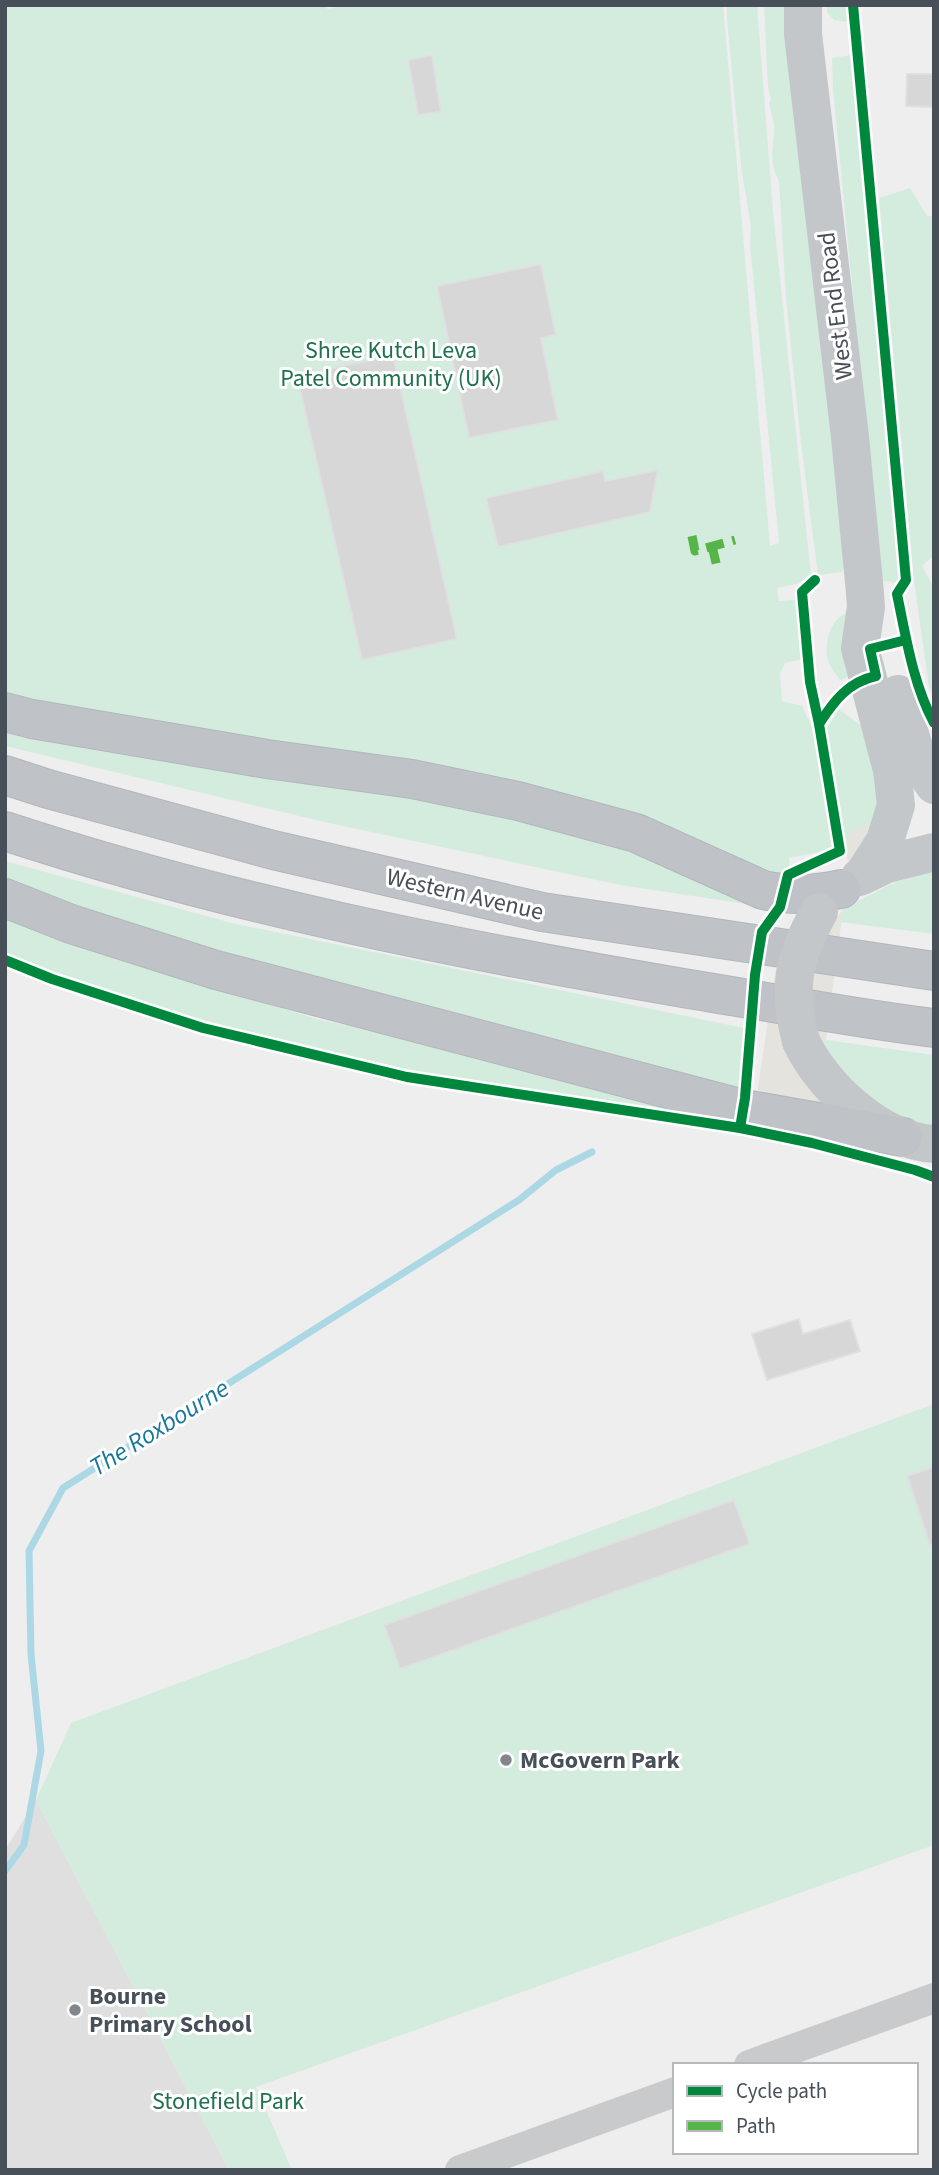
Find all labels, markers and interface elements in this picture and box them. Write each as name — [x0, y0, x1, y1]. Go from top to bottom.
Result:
street label: West End Road — [809, 230, 862, 382]
park label: Shree Kutch Leva Patel Community (UK) — [280, 333, 502, 396]
street label: Western Avenue — [383, 859, 547, 930]
water label: The Roxbourne — [82, 1370, 236, 1485]
place label: McGovern Park — [520, 1743, 681, 1778]
marker: McGovern Park — [498, 1752, 514, 1768]
place label: Bourne Primary School — [89, 1979, 252, 2042]
marker: Bourne Primary School — [67, 2002, 83, 2018]
legend — [673, 2063, 918, 2154]
text: Cycle path — [736, 2076, 827, 2106]
park label: Stonefield Park — [152, 2084, 304, 2119]
text: Path — [736, 2111, 776, 2141]

